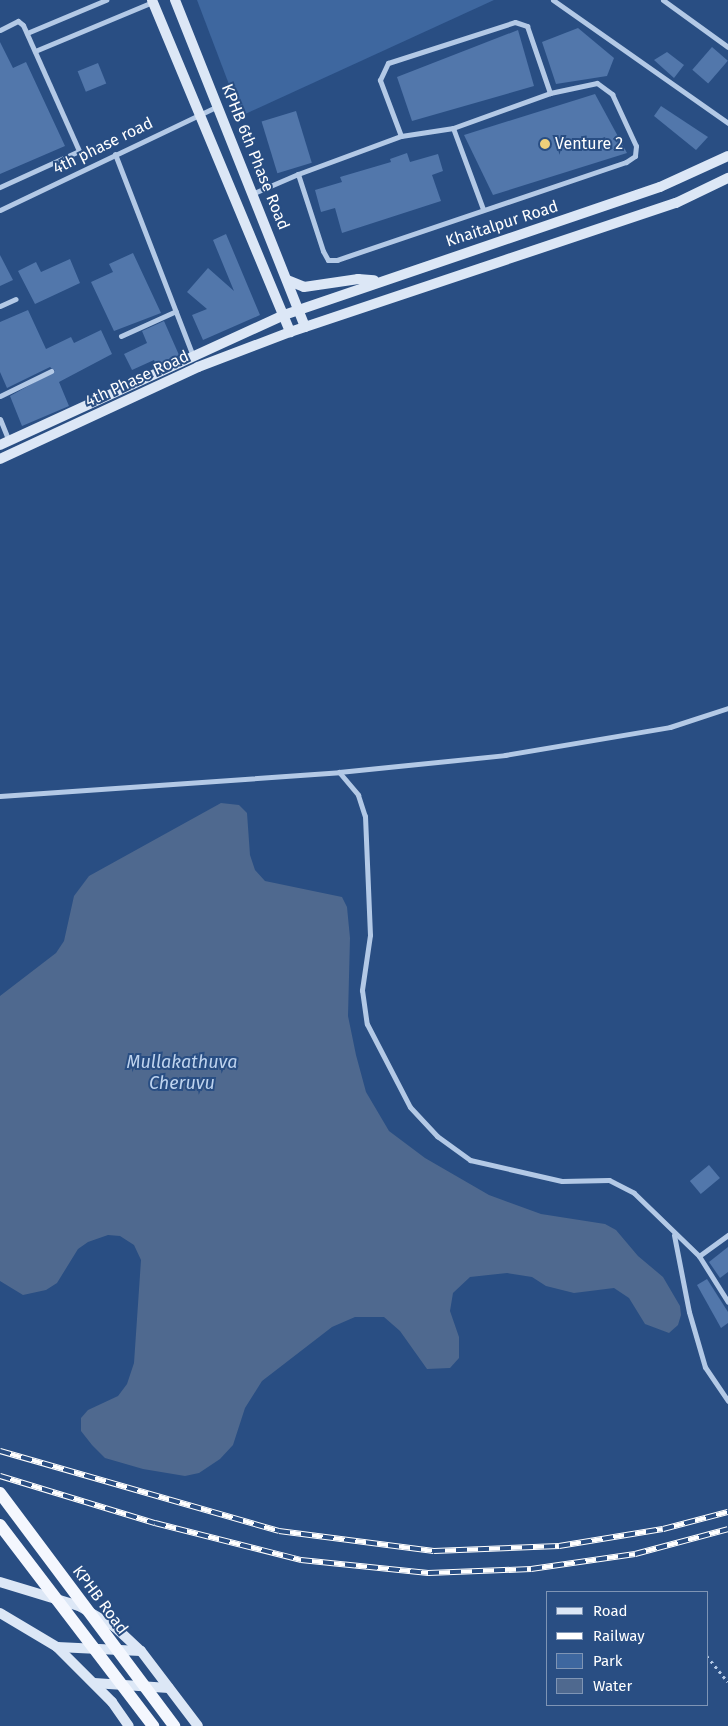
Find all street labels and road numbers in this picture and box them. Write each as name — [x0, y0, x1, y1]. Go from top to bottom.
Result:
street label: KPHB 6th Phase Road — [217, 81, 293, 233]
street label: 4th phase road — [50, 113, 156, 179]
street label: Khaitalpur Road — [443, 197, 561, 251]
street label: 4th Phase Road — [82, 347, 192, 411]
street label: KPHB Road — [68, 1562, 132, 1638]

